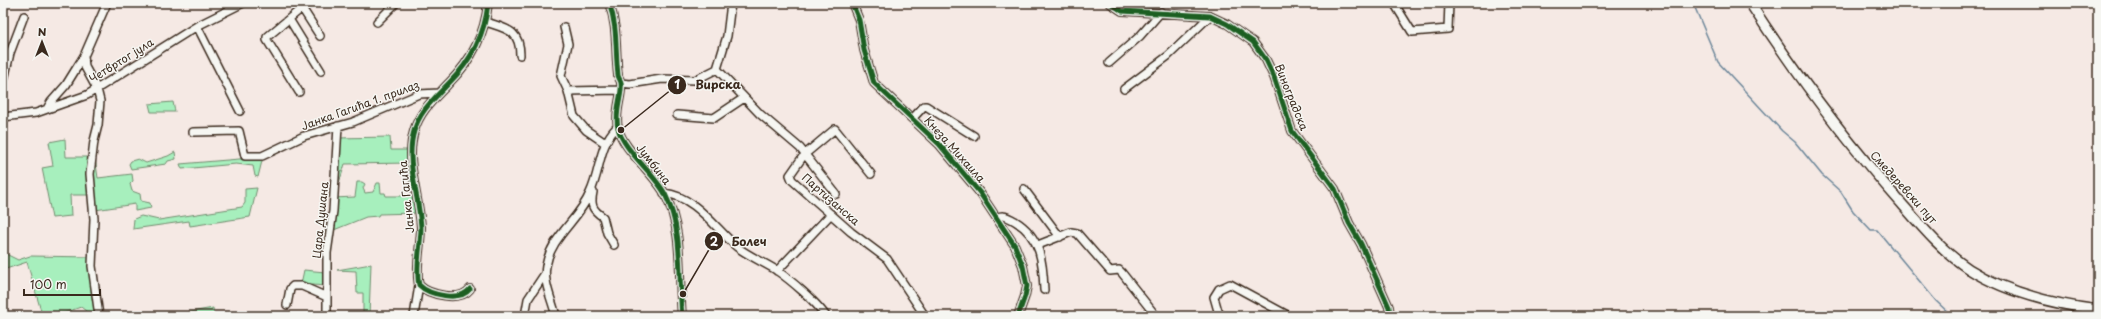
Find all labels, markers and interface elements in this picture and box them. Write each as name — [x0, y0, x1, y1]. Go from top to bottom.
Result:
north arrow — [22, 22, 62, 62]
text: N — [38, 23, 47, 40]
street label: Четвртог јула — [85, 33, 157, 87]
street label: Виноградска — [1271, 61, 1313, 133]
callout: Вирска — [667, 73, 749, 97]
text: 1 — [674, 75, 680, 93]
text: Вирска — [695, 75, 741, 93]
street label: Јанка Гагића 1. прилаз — [299, 76, 421, 134]
street label: Кнеза Михаила — [920, 112, 990, 186]
street label: Јумбина — [632, 140, 676, 188]
street label: Смедеревски пут — [1867, 147, 1942, 228]
street label: Јанка Гагића — [394, 160, 418, 234]
street label: Партизанска — [798, 169, 864, 229]
street label: Цара Душана — [308, 181, 332, 259]
callout: Болеч — [704, 229, 775, 253]
text: 2 — [710, 232, 719, 250]
text: Болеч — [731, 232, 767, 250]
scale bar — [24, 271, 100, 297]
text: 100 m — [30, 275, 67, 293]

